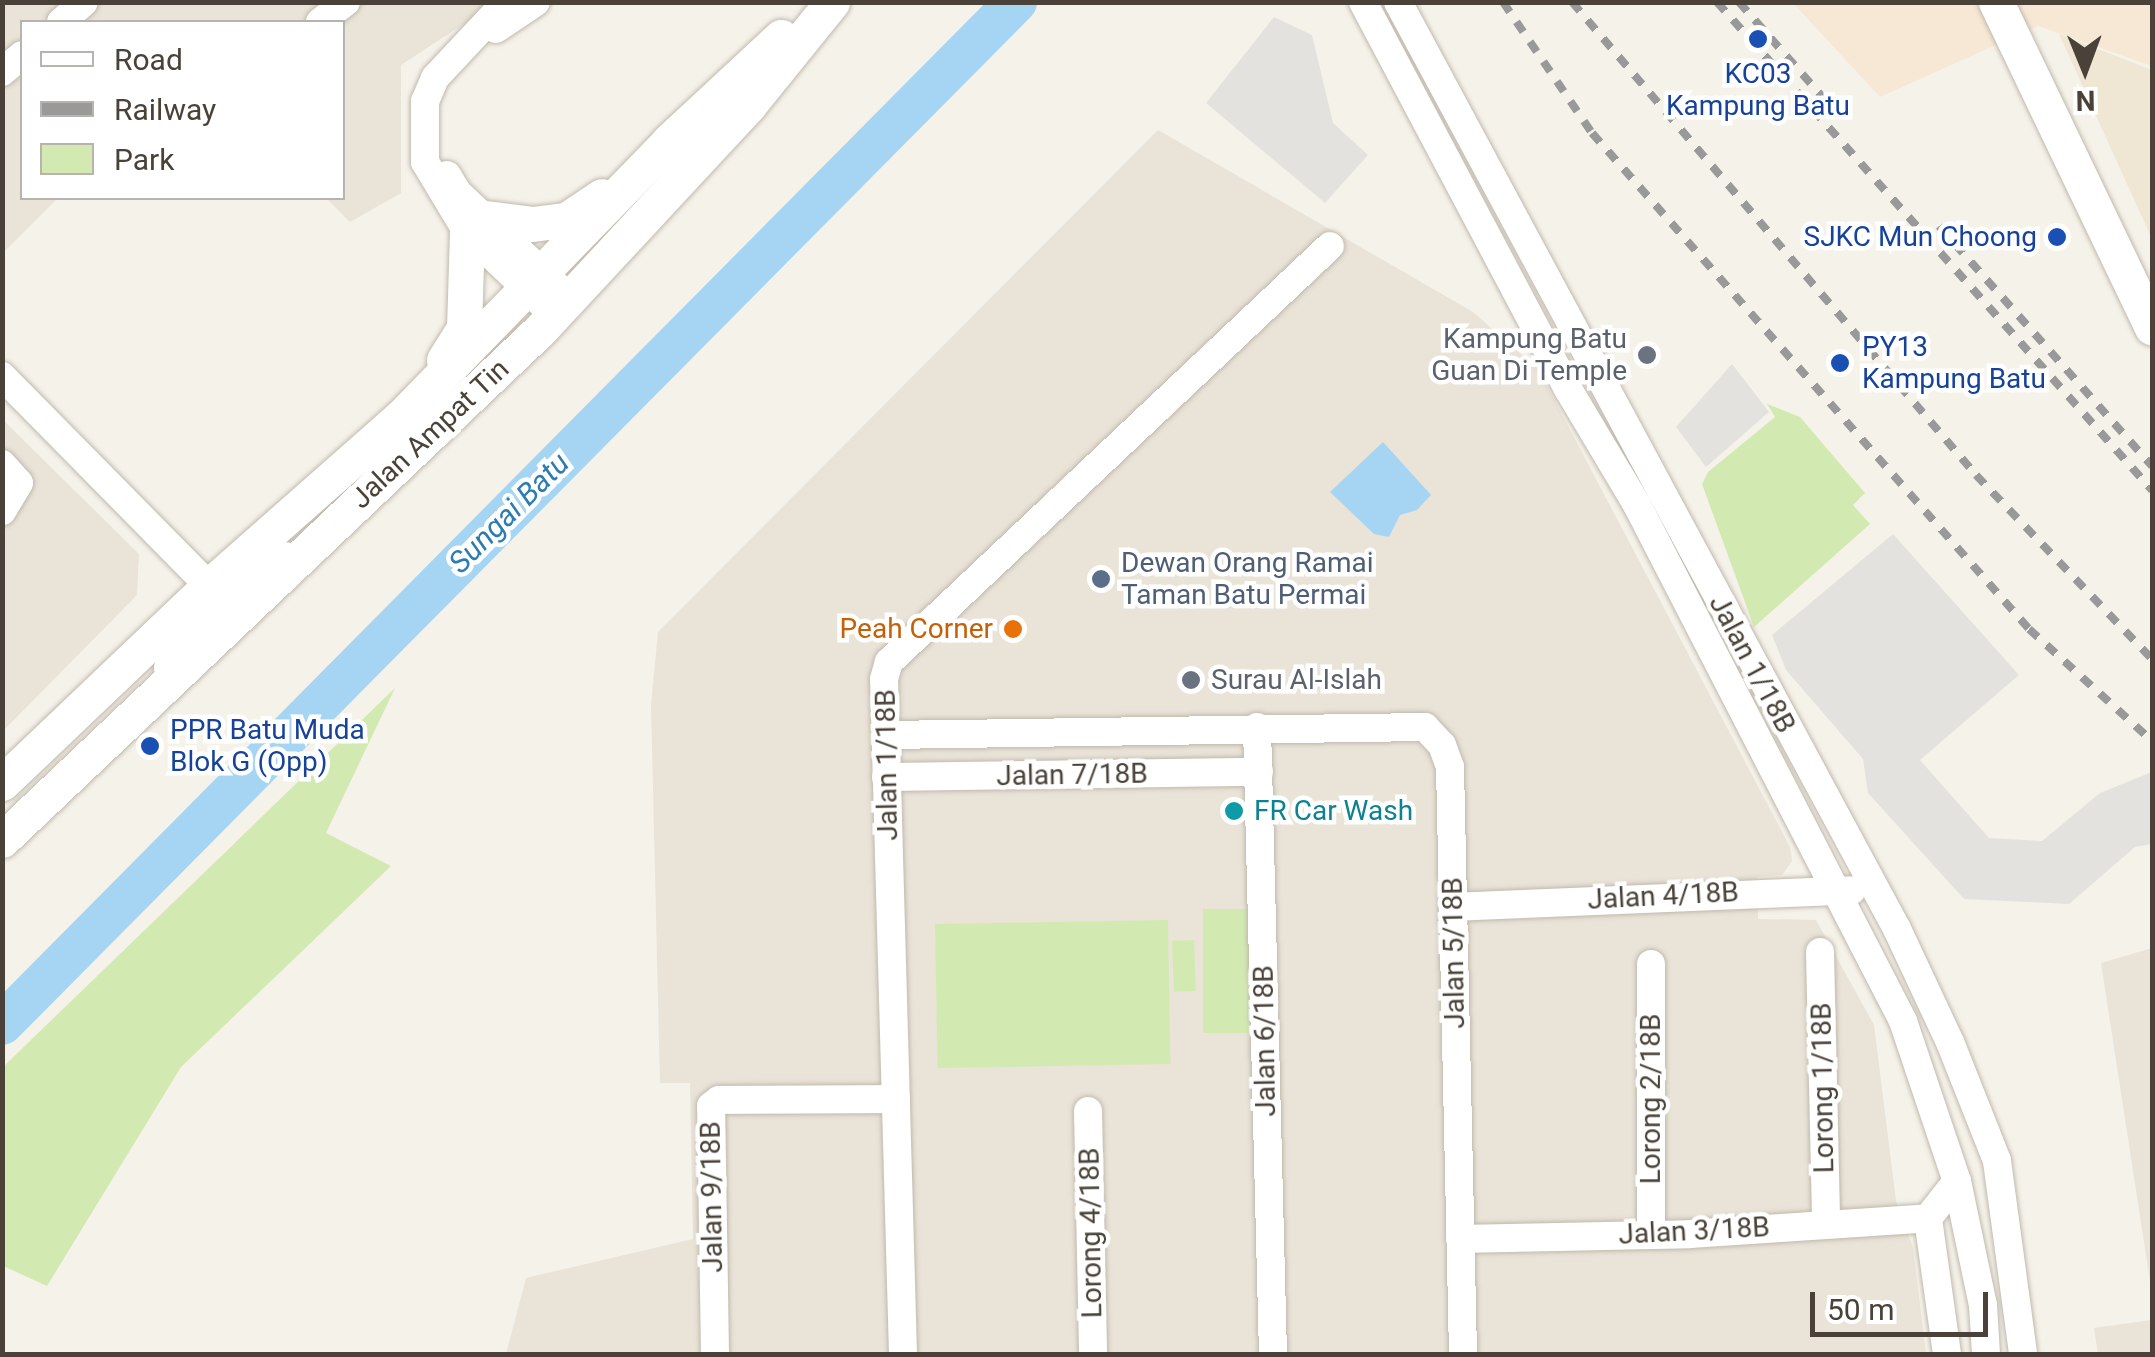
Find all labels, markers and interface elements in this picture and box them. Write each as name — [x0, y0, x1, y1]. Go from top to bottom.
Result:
legend — [20, 20, 345, 200]
north arrow — [2035, 20, 2135, 120]
marker: KC03 Kampung Batu — [1745, 26, 1771, 52]
text: Road — [114, 42, 183, 77]
place label: KC03 Kampung Batu — [1666, 57, 1850, 123]
text: N — [2075, 84, 2096, 117]
text: Railway — [114, 92, 216, 127]
text: Park — [114, 142, 174, 177]
place label: SJKC Mun Choong — [1804, 220, 2037, 254]
marker: SJKC Mun Choong — [2046, 226, 2068, 248]
place label: Kampung Batu Guan Di Temple — [1431, 322, 1627, 388]
place label: PY13 Kampung Batu — [1862, 330, 2046, 396]
marker: Kampung Batu Guan Di Temple — [1636, 344, 1658, 366]
marker: PY13 Kampung Batu — [1827, 350, 1853, 376]
street label: Jalan Ampat Tin — [344, 352, 516, 516]
water label: Sungai Batu — [441, 445, 577, 581]
place label: Dewan Orang Ramai Taman Batu Permai — [1121, 546, 1374, 612]
marker: Dewan Orang Ramai Taman Batu Permai — [1090, 568, 1112, 590]
street label: Jalan 1/18B — [1702, 589, 1802, 739]
place label: Peah Corner — [840, 612, 993, 646]
marker: Peah Corner — [1002, 618, 1024, 640]
place label: Surau Al-Islah — [1211, 663, 1382, 697]
marker: Surau Al-Islah — [1180, 669, 1202, 691]
street label: Jalan 1/18B — [869, 689, 905, 841]
place label: PPR Batu Muda Blok G (Opp) — [170, 713, 365, 779]
marker: PPR Batu Muda Blok G (Opp) — [139, 735, 161, 757]
street label: Jalan 7/18B — [996, 757, 1148, 793]
place label: FR Car Wash — [1254, 794, 1413, 828]
marker: FR Car Wash — [1223, 800, 1245, 822]
street label: Jalan 4/18B — [1587, 875, 1739, 917]
street label: Jalan 5/18B — [1436, 877, 1472, 1029]
street label: Jalan 6/18B — [1247, 965, 1283, 1117]
street label: Lorong 1/18B — [1805, 1002, 1841, 1174]
street label: Lorong 2/18B — [1634, 1014, 1668, 1184]
street label: Jalan 9/18B — [694, 1121, 730, 1273]
street label: Lorong 4/18B — [1073, 1147, 1109, 1319]
street label: Jalan 3/18B — [1618, 1210, 1770, 1252]
scale bar — [1815, 1272, 1992, 1334]
text: 50 m — [1827, 1292, 1894, 1327]

